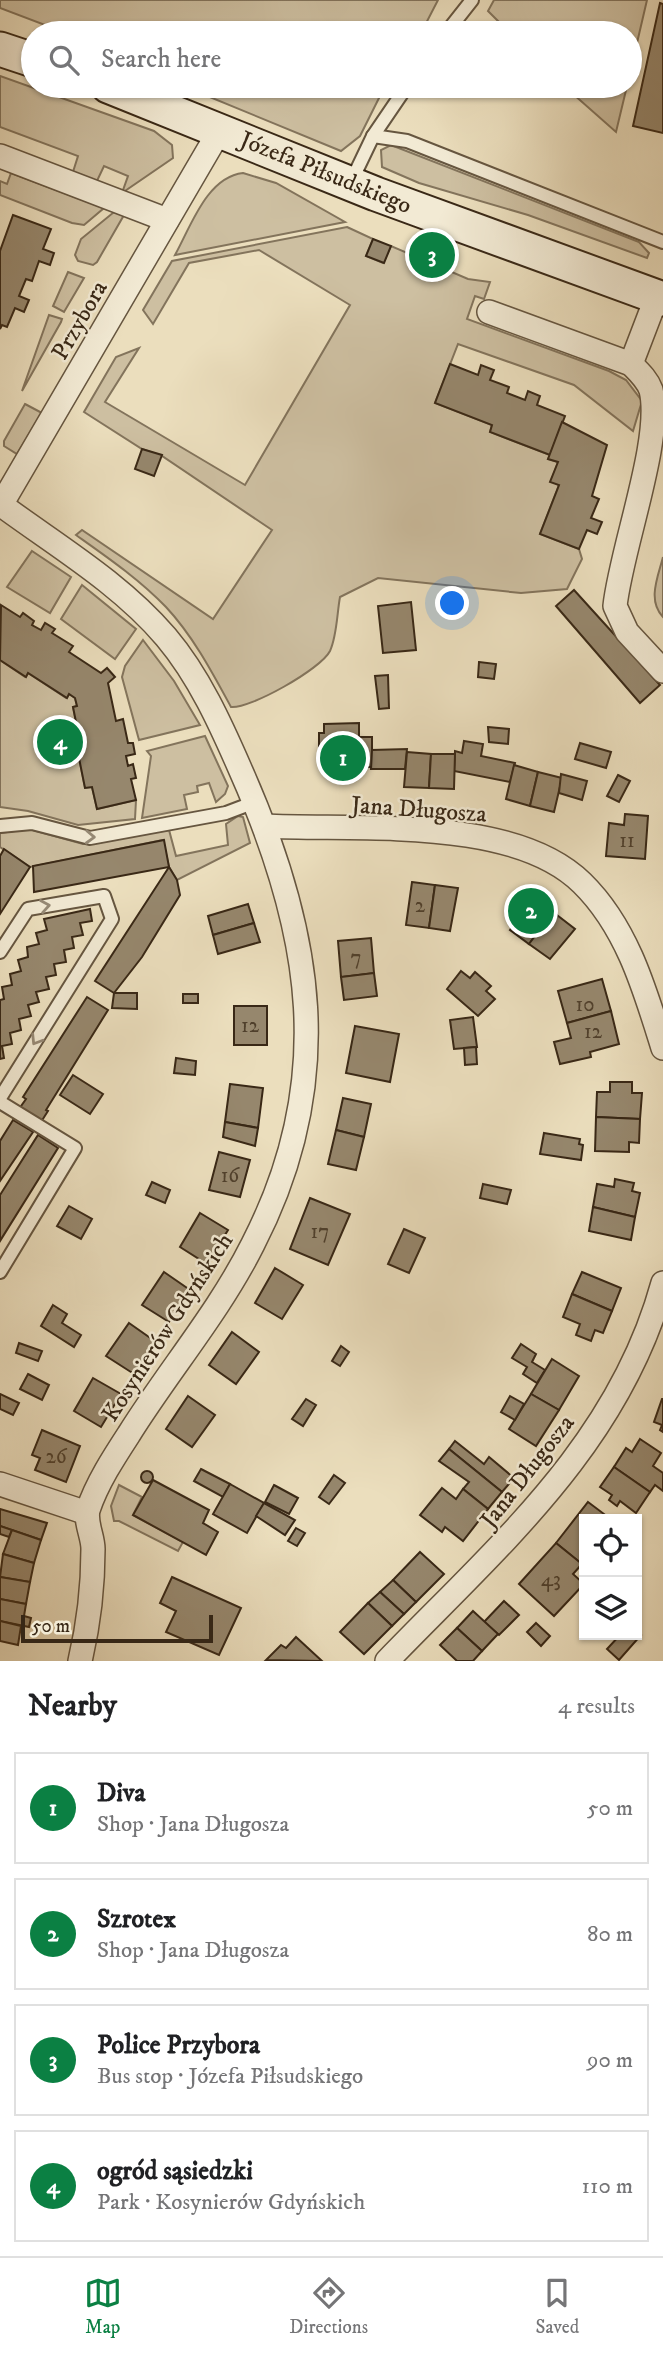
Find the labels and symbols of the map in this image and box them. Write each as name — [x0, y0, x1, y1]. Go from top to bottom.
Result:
street label: Józefa Piłsudskiego — [234, 124, 416, 221]
pin: 3 — [409, 229, 455, 281]
street label: Przybora — [45, 275, 115, 365]
your location — [435, 586, 469, 620]
pin: 4 — [37, 716, 83, 768]
pin: 1 — [320, 732, 366, 784]
street label: Jana Długosza — [348, 790, 488, 830]
house number: 11 — [619, 828, 635, 854]
one-way arrow — [85, 829, 96, 844]
pin: 2 — [508, 885, 554, 937]
house number: 2 — [415, 893, 426, 919]
one-way arrow — [39, 900, 51, 915]
house number: 7 — [350, 945, 362, 971]
house number: 10 — [576, 992, 594, 1018]
house number: 12 — [241, 1013, 260, 1039]
house number: 12 — [584, 1019, 603, 1045]
one-way arrow — [31, 1033, 44, 1046]
house number: 16 — [221, 1163, 240, 1189]
house number: 17 — [311, 1219, 329, 1245]
street label: Kosynierów Gdyńskich — [96, 1227, 240, 1428]
street label: Jana Długosza — [473, 1408, 582, 1536]
house number: 26 — [45, 1444, 68, 1470]
house number: 43 — [541, 1567, 561, 1593]
scale bar — [21, 1612, 214, 1644]

